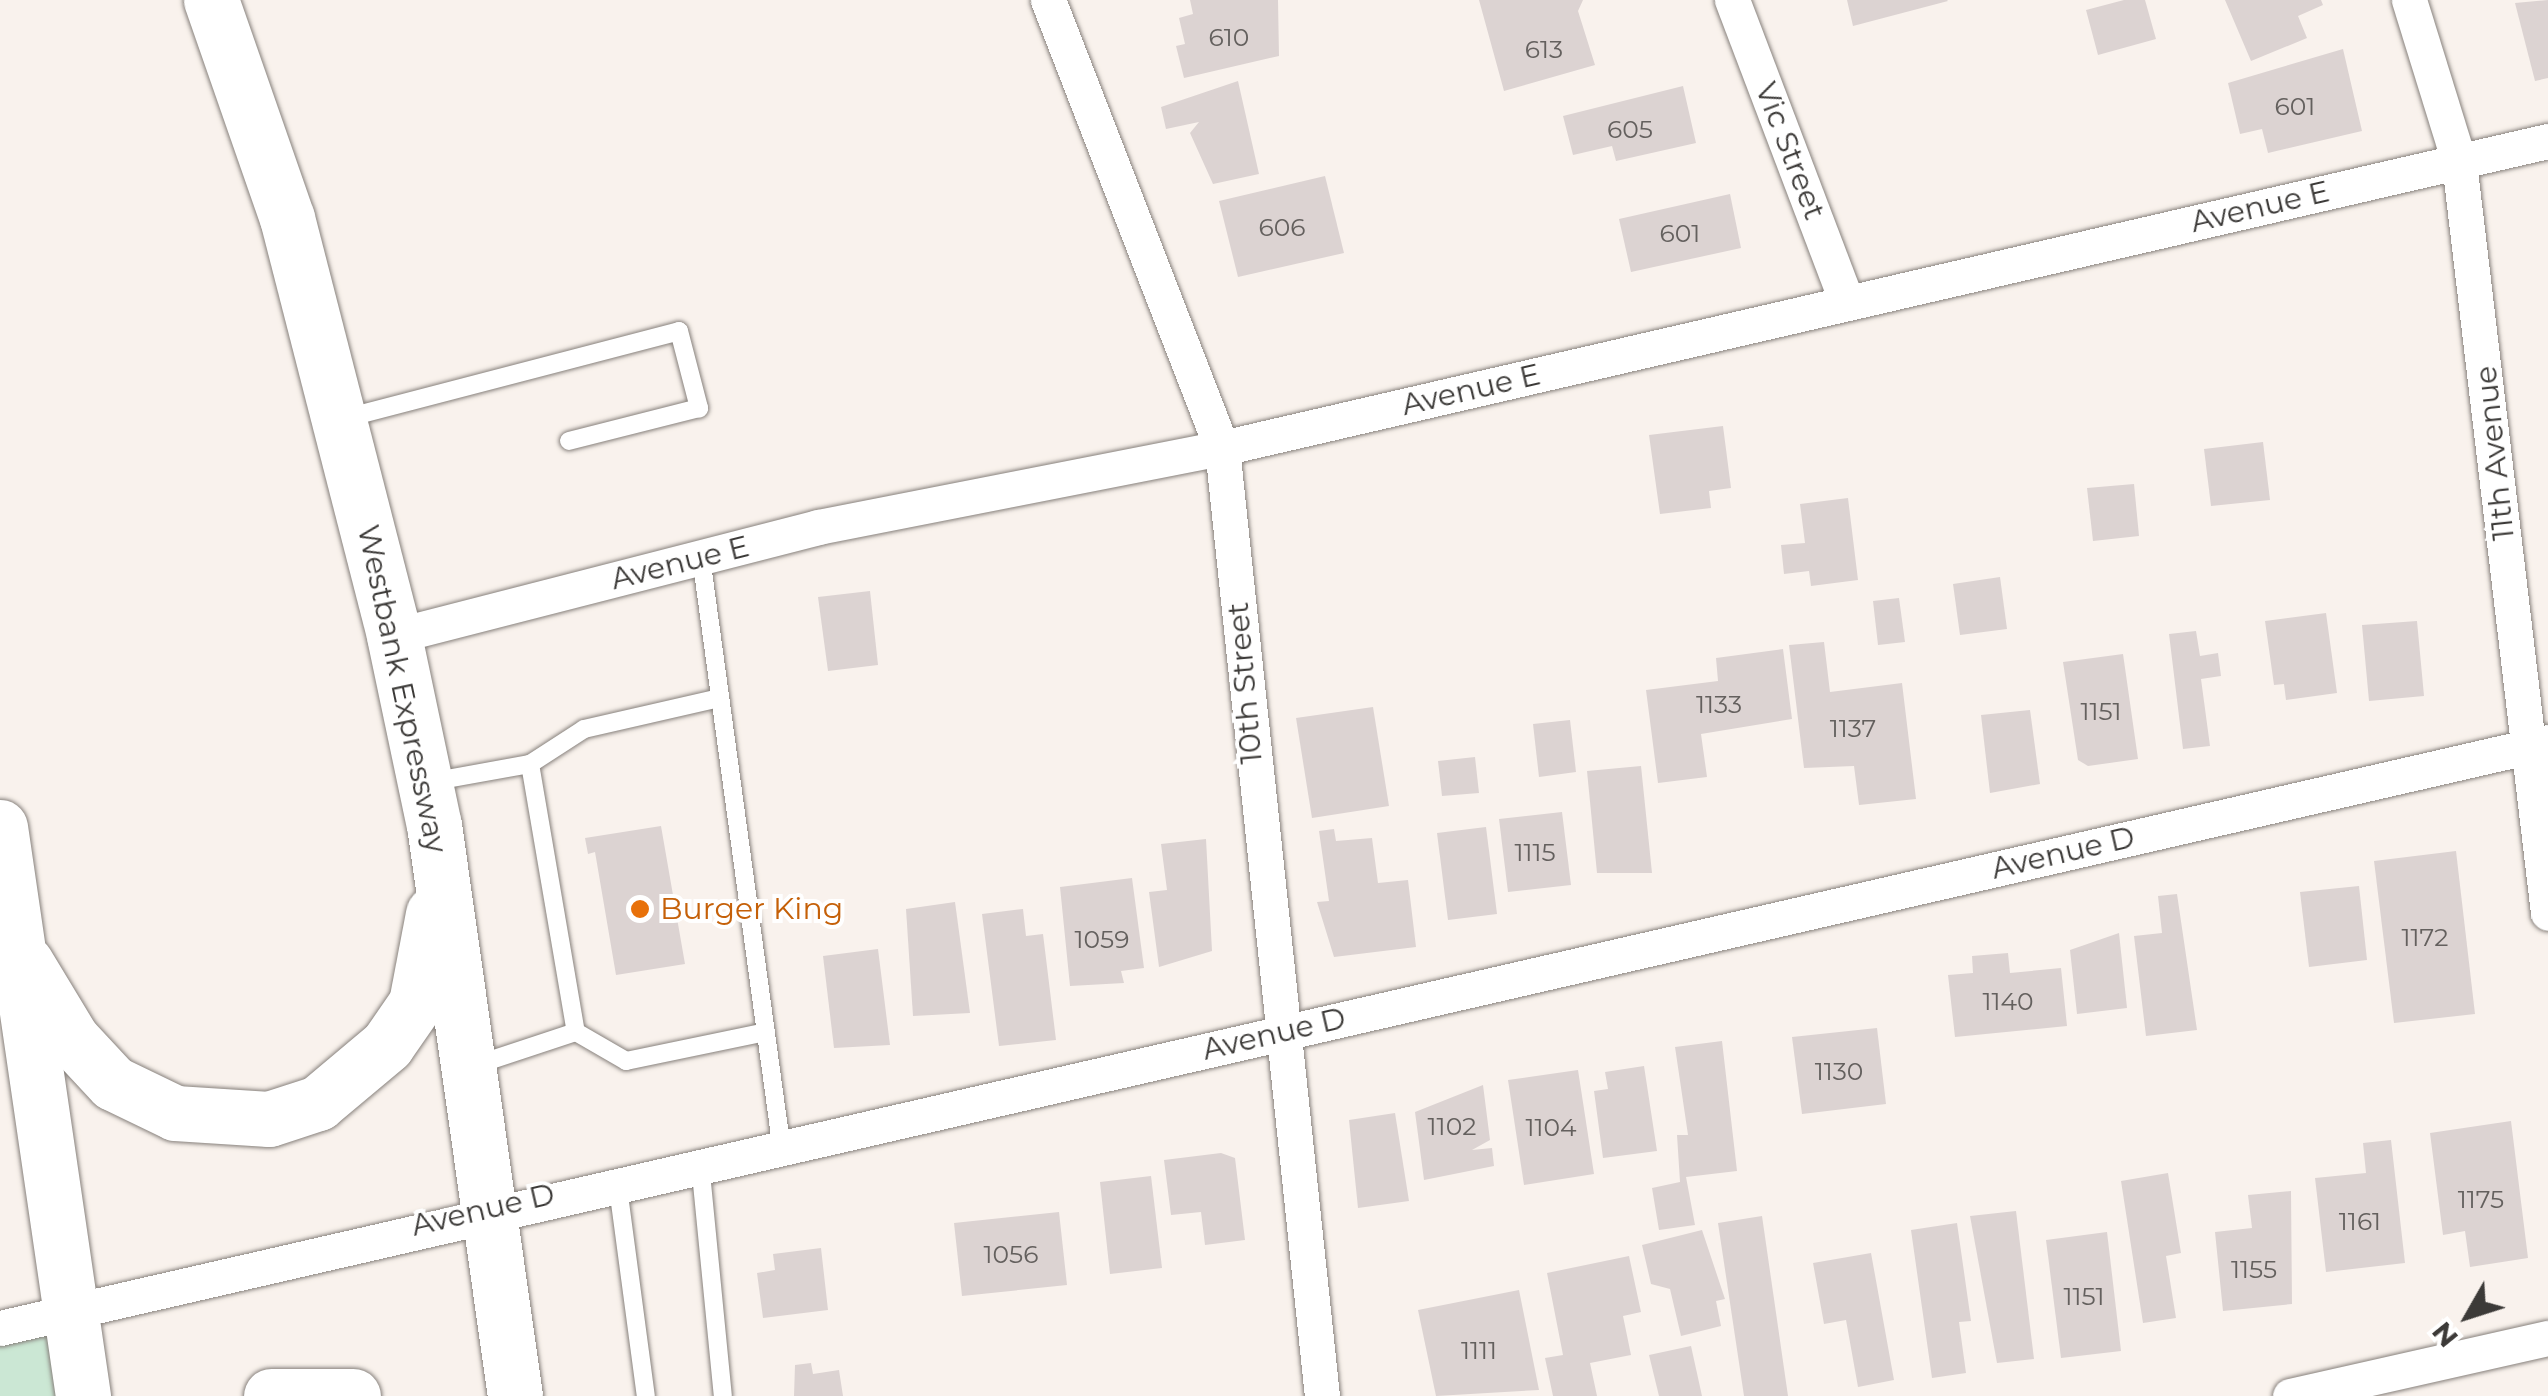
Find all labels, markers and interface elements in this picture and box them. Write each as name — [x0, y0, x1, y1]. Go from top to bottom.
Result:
house number: 610 — [1209, 22, 1249, 52]
house number: 613 — [1525, 34, 1563, 64]
street label: Vic Street — [1747, 77, 1833, 225]
house number: 601 — [2275, 91, 2315, 121]
house number: 605 — [1607, 114, 1653, 144]
street label: Avenue E — [2187, 174, 2333, 240]
house number: 606 — [1259, 212, 1305, 242]
house number: 601 — [1660, 218, 1700, 248]
street label: Avenue E — [1398, 357, 1544, 423]
street label: 11th Avenue — [2468, 364, 2522, 542]
street label: Westbank Expressway — [350, 522, 454, 856]
street label: Avenue E — [607, 528, 753, 598]
street label: 10th Street — [1220, 601, 1270, 765]
house number: 1133 — [1696, 689, 1742, 719]
house number: 1151 — [2080, 696, 2122, 726]
house number: 1137 — [1830, 713, 1876, 743]
street label: Avenue D — [1988, 819, 2138, 887]
house number: 1115 — [1514, 837, 1556, 867]
place label: Burger King — [660, 891, 843, 927]
marker: Burger King — [629, 898, 651, 920]
house number: 1172 — [2402, 922, 2448, 952]
house number: 1059 — [1075, 924, 1129, 954]
house number: 1140 — [1982, 986, 2034, 1016]
street label: Avenue D — [1199, 1000, 1349, 1068]
house number: 1130 — [1815, 1056, 1863, 1086]
house number: 1102 — [1428, 1111, 1476, 1141]
house number: 1104 — [1525, 1112, 1577, 1142]
street label: Avenue D — [408, 1176, 558, 1244]
house number: 1175 — [2458, 1184, 2504, 1214]
house number: 1161 — [2339, 1206, 2381, 1236]
house number: 1056 — [984, 1239, 1038, 1269]
house number: 1155 — [2231, 1254, 2277, 1284]
north arrow — [2418, 1266, 2518, 1366]
house number: 1151 — [2063, 1281, 2105, 1311]
text: N — [2424, 1315, 2465, 1354]
house number: 1111 — [1461, 1335, 1497, 1365]

